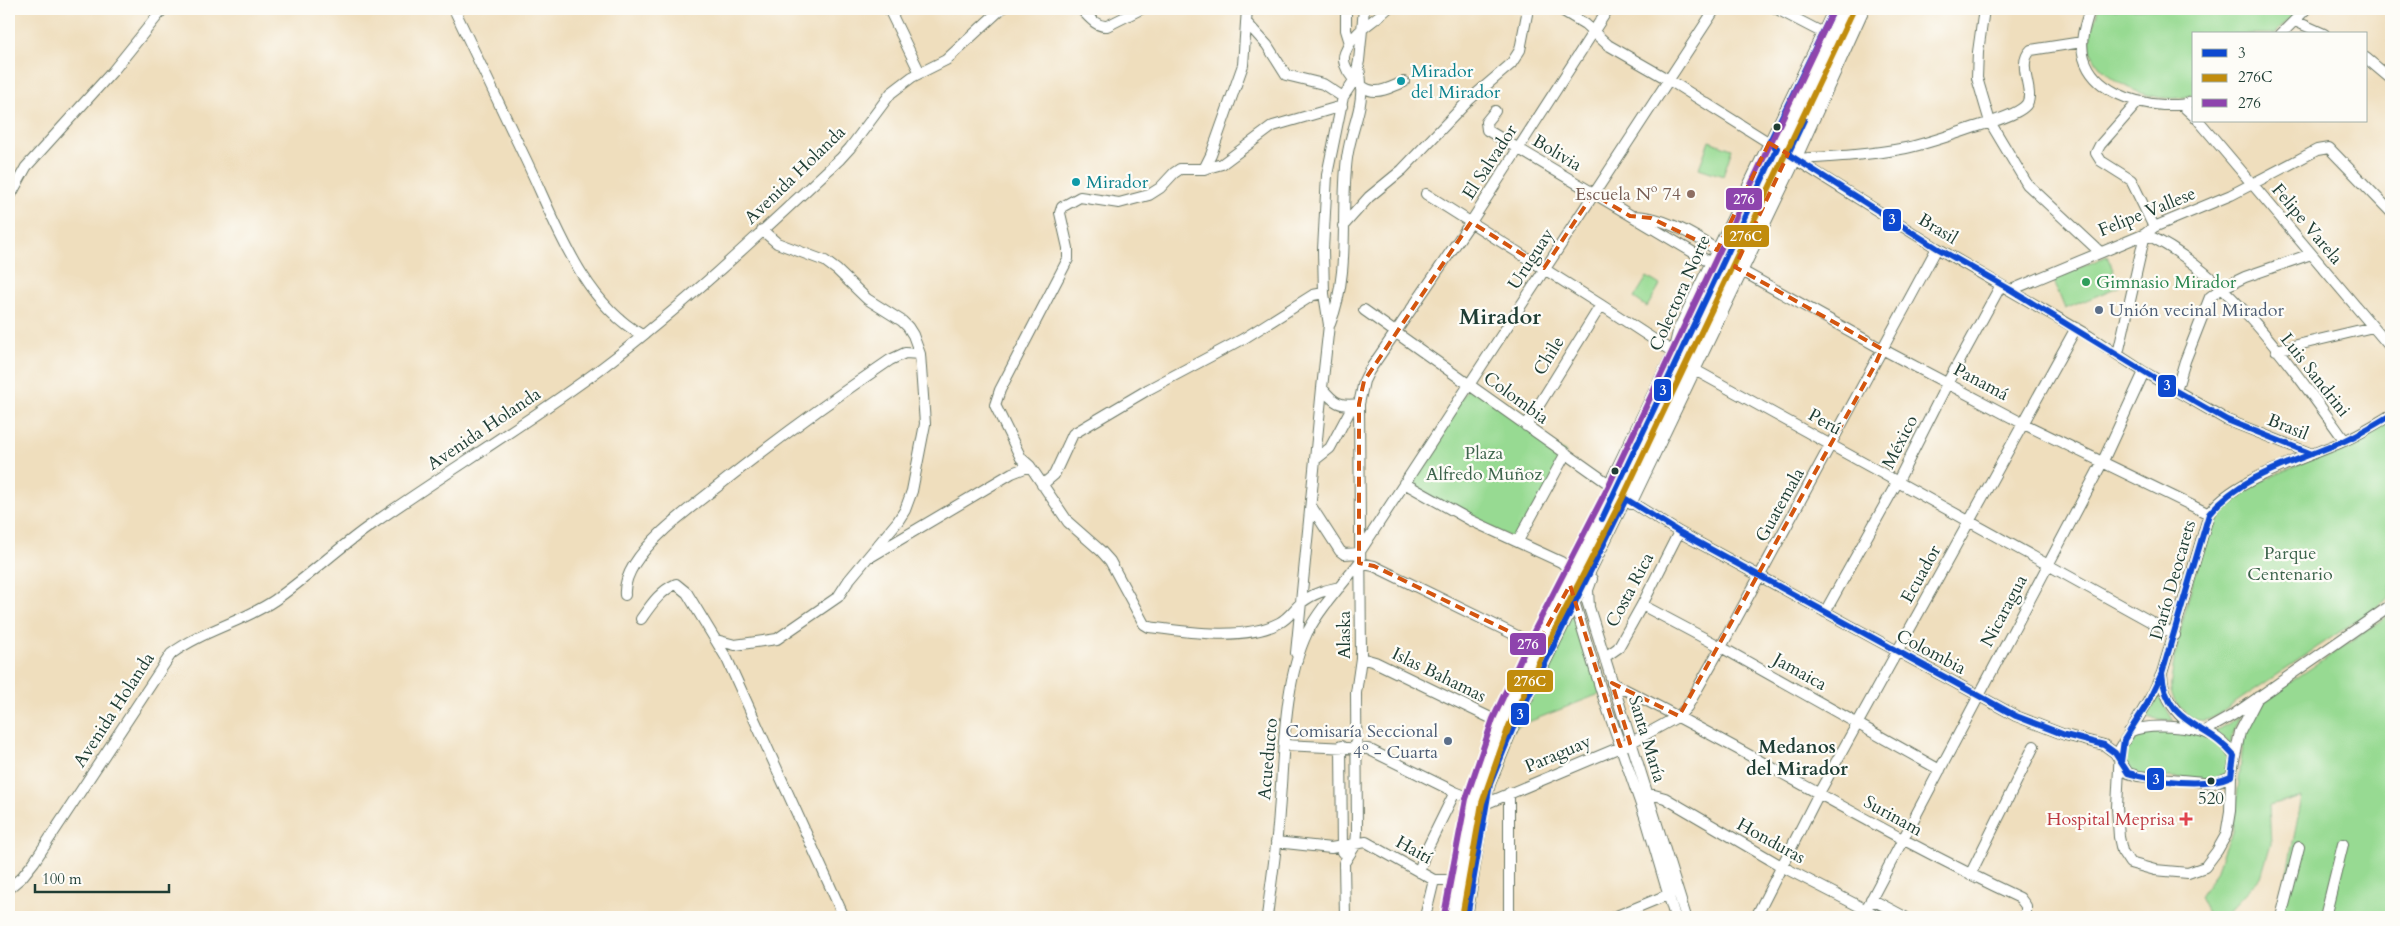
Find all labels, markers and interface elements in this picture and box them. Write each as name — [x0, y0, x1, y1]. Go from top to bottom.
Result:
legend — [2192, 32, 2368, 122]
text: 3 — [2238, 43, 2246, 63]
place label: Mirador del Mirador — [1411, 59, 1501, 105]
text: 276C — [2238, 67, 2273, 87]
marker: Mirador del Mirador — [1395, 75, 1407, 87]
text: 276 — [2238, 93, 2261, 113]
street label: El Salvador — [1456, 119, 1524, 204]
street label: Avenida Holanda — [739, 120, 851, 230]
unlabelled marker — [1772, 122, 1782, 132]
street label: Bolivia — [1528, 128, 1587, 178]
place label: Mirador — [1086, 170, 1149, 195]
marker: Mirador — [1070, 176, 1082, 188]
street label: Felipe Varela — [2266, 178, 2348, 270]
street label: Felipe Vallese — [2094, 181, 2200, 243]
place label: Escuela Nº 74 — [1575, 182, 1681, 207]
line badge: 276 — [1725, 187, 1763, 211]
marker: Escuela Nº 74 — [1685, 188, 1697, 200]
text: 276 — [1733, 190, 1755, 209]
street label: Brasil — [1913, 207, 1963, 251]
line badge: 3 — [1882, 208, 1902, 232]
text: 3 — [1888, 210, 1896, 229]
street label: Uruguay — [1502, 223, 1560, 294]
line badge: 276C — [1723, 224, 1770, 248]
text: 276C — [1730, 227, 1762, 246]
street label: Colectora Norte — [1643, 231, 1717, 355]
place label: Gimnasio Mirador — [2096, 270, 2237, 295]
marker: Gimnasio Mirador — [2080, 276, 2092, 288]
place label: Unión vecinal Mirador — [2109, 298, 2284, 323]
district label: Mirador — [1459, 302, 1541, 332]
marker: Unión vecinal Mirador — [2093, 304, 2105, 316]
street label: Luis Sandrini — [2274, 328, 2356, 422]
street label: Chile — [1528, 332, 1570, 380]
street label: Panamá — [1949, 357, 2013, 407]
street label: Colombia — [1478, 366, 1554, 430]
line badge: 3 — [2157, 374, 2177, 398]
text: 3 — [2163, 376, 2171, 395]
line badge: 3 — [1653, 378, 1672, 402]
text: 3 — [1659, 381, 1667, 400]
street label: Avenida Holanda — [422, 382, 546, 476]
street label: Perú — [1804, 403, 1847, 442]
street label: Brasil — [2264, 407, 2313, 447]
street label: México — [1876, 411, 1924, 473]
park label: Plaza Alfredo Muñoz — [1426, 441, 1542, 487]
street label: Guatemala — [1749, 463, 1811, 547]
unlabelled marker — [1610, 466, 1620, 476]
street label: Darío Deocarets — [2144, 517, 2202, 643]
street label: Ecuador — [1895, 540, 1947, 608]
park label: Parque Centenario — [2247, 541, 2333, 587]
street label: Costa Rica — [1600, 548, 1660, 632]
street label: Nicaragua — [1975, 570, 2034, 652]
street label: Alaska — [1332, 610, 1357, 659]
street label: Colombia — [1892, 623, 1970, 681]
line badge: 276 — [1509, 632, 1547, 656]
text: 276 — [1517, 635, 1539, 654]
street label: Islas Bahamas — [1388, 641, 1490, 709]
street label: Jamaica — [1766, 646, 1832, 697]
street label: Avenida Holanda — [67, 648, 161, 772]
line badge: 276C — [1506, 669, 1554, 693]
text: 276C — [1514, 672, 1546, 691]
street label: Santa María — [1622, 693, 1672, 786]
line badge: 3 — [1510, 702, 1530, 726]
text: 3 — [1516, 705, 1524, 724]
street label: Acueducto — [1252, 717, 1284, 801]
place label: Comisaría Seccional 4º - Cuarta — [1285, 719, 1438, 765]
street label: Paraguay — [1521, 729, 1596, 779]
district label: Medanos del Mirador — [1746, 734, 1848, 782]
marker: Comisaría Seccional 4º - Cuarta — [1442, 735, 1454, 747]
line badge: 3 — [2146, 767, 2165, 791]
text: 3 — [2152, 770, 2160, 789]
marker: 520 — [2206, 776, 2216, 786]
place label: 520 — [2198, 787, 2224, 810]
street label: Surinam — [1859, 790, 1928, 843]
place label: Hospital Meprisa — [2047, 807, 2175, 832]
street label: Honduras — [1732, 812, 1810, 870]
marker: Hospital Meprisa — [2179, 812, 2193, 826]
street label: Haití — [1391, 830, 1437, 870]
scale bar — [35, 861, 169, 893]
text: 100 m — [42, 869, 82, 889]

